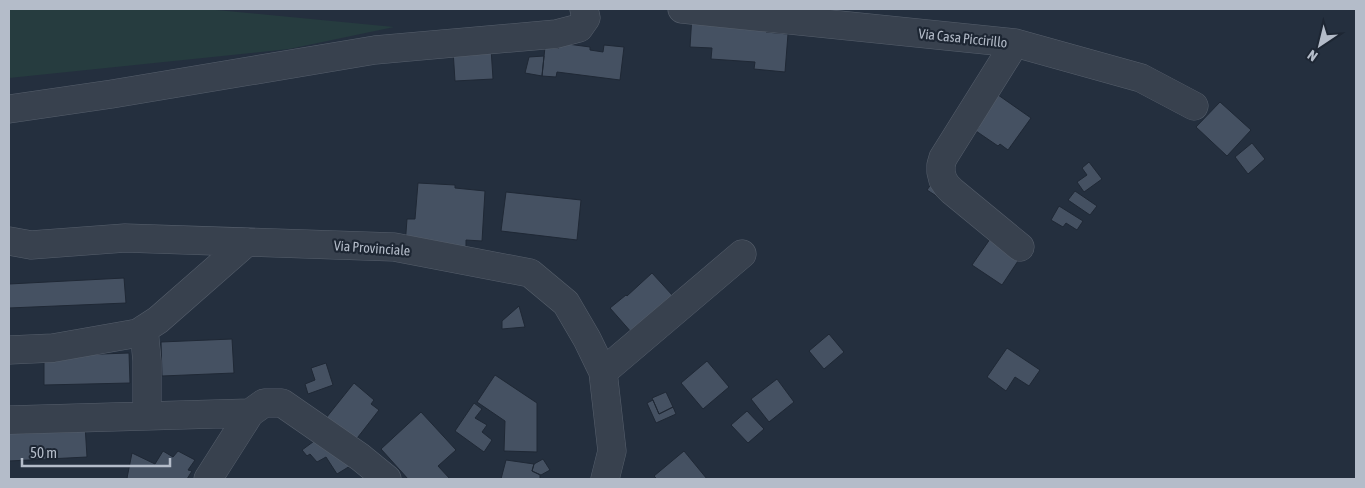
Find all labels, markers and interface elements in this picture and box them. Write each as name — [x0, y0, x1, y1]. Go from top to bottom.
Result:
north arrow — [1295, 20, 1345, 70]
street label: Via Casa Piccirillo — [918, 25, 1008, 51]
text: N — [1305, 47, 1321, 65]
street label: Via Provinciale — [333, 237, 411, 259]
scale bar — [22, 436, 170, 468]
text: 50 m — [30, 444, 57, 461]

